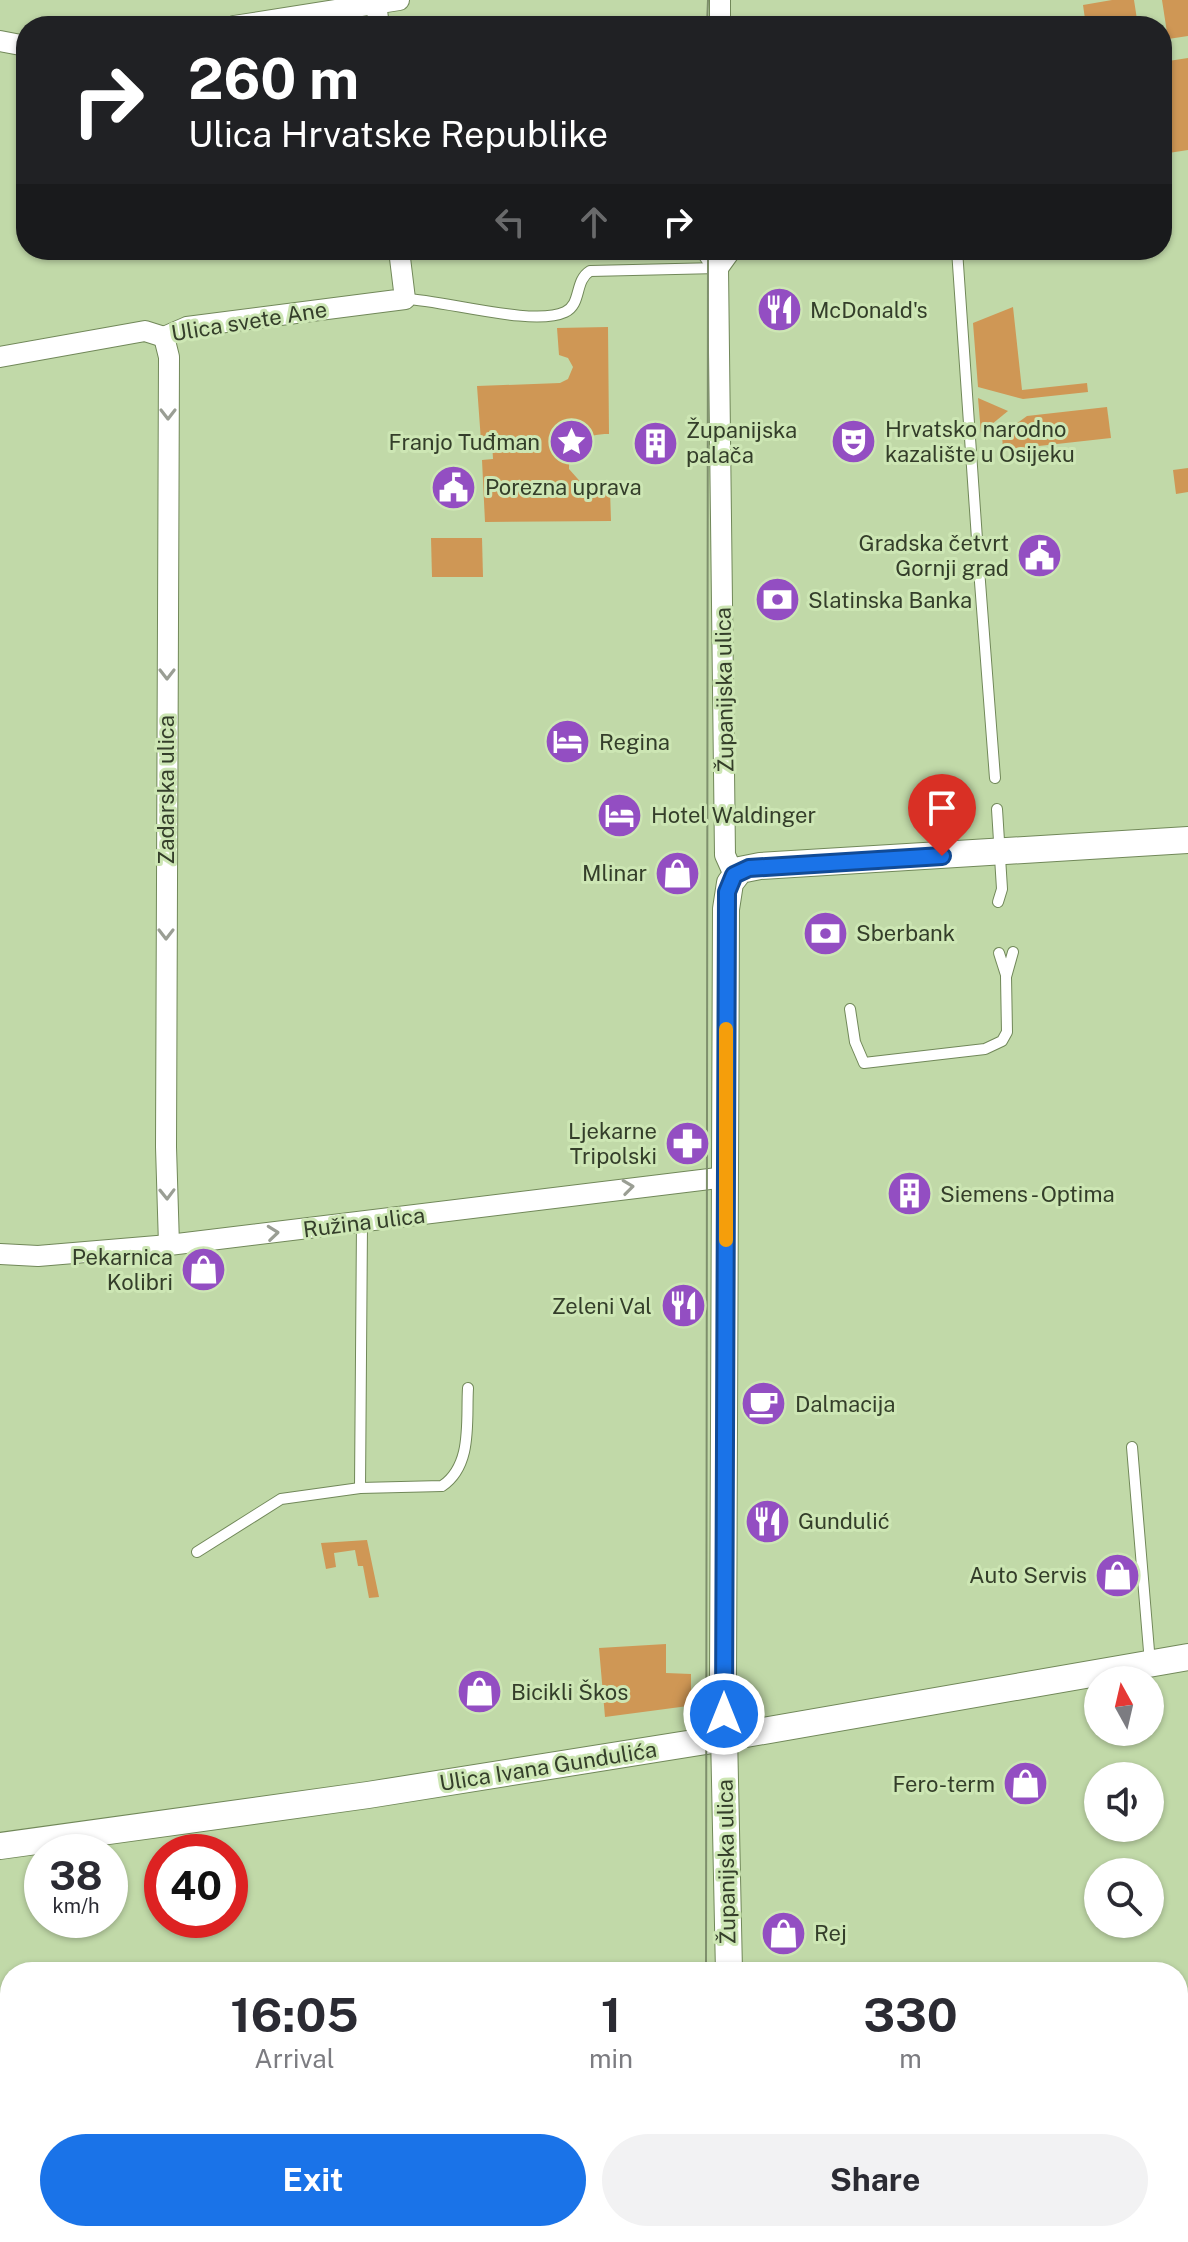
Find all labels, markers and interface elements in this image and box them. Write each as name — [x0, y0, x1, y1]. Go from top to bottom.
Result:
text: 260 m — [188, 46, 359, 112]
icon: right — [56, 48, 160, 152]
text: Ulica Hrvatske Republike — [188, 113, 608, 155]
icon: left — [488, 200, 532, 244]
icon: ahead — [572, 200, 616, 244]
icon: right — [656, 200, 700, 244]
restaurant icon: McDonald's — [755, 286, 803, 334]
street label: Ulica svete Ane — [169, 296, 329, 346]
place label: McDonald's — [810, 297, 928, 323]
one-way arrow — [159, 408, 177, 421]
place label: Hrvatsko narodno kazalište u Osijeku — [885, 416, 1075, 467]
place label: Županijska palača — [686, 417, 797, 468]
place icon: Franjo Tuđman — [547, 418, 595, 466]
theatre icon: Hrvatsko narodno kazalište u Osijeku — [830, 418, 878, 466]
building icon: Županijska palača — [631, 419, 679, 467]
place label: Franjo Tuđman — [388, 429, 540, 455]
public building icon: Porezna uprava — [430, 463, 478, 511]
place label: Porezna uprava — [485, 474, 642, 500]
place label: Gradska četvrt Gornji grad — [859, 530, 1009, 581]
public building icon: Gradska četvrt Gornji grad — [1016, 532, 1064, 580]
bank icon: Slatinska Banka — [753, 576, 801, 624]
place label: Slatinska Banka — [808, 587, 972, 613]
street label: Županijska ulica — [710, 607, 738, 773]
one-way arrow — [158, 668, 176, 681]
street label: Zadarska ulica — [153, 715, 179, 865]
hotel icon: Regina — [544, 718, 592, 766]
place label: Regina — [599, 729, 670, 755]
pin — [908, 774, 976, 856]
icon: arrive — [920, 786, 964, 830]
hotel icon: Hotel Waldinger — [596, 791, 644, 839]
place label: Hotel Waldinger — [651, 802, 816, 828]
shop icon: Mlinar — [654, 849, 702, 897]
place label: Mlinar — [582, 860, 647, 886]
bank icon: Sberbank — [801, 909, 849, 957]
place label: Sberbank — [856, 920, 955, 946]
one-way arrow — [157, 928, 175, 941]
place label: Ljekarne Tripolski — [568, 1118, 657, 1169]
pharmacy icon: Ljekarne Tripolski — [664, 1120, 712, 1168]
building icon: Siemens - Optima — [885, 1170, 933, 1218]
one-way arrow — [622, 1179, 635, 1196]
place label: Siemens - Optima — [940, 1181, 1115, 1207]
one-way arrow — [158, 1188, 176, 1201]
street label: Ružina ulica — [302, 1202, 426, 1242]
one-way arrow — [267, 1225, 280, 1242]
place label: Pekarnica Kolibri — [72, 1244, 173, 1295]
shop icon: Pekarnica Kolibri — [180, 1246, 228, 1294]
restaurant icon: Zeleni Val — [659, 1282, 707, 1330]
place label: Zeleni Val — [552, 1293, 652, 1319]
cafe icon: Dalmacija — [740, 1380, 788, 1428]
place label: Dalmacija — [795, 1391, 895, 1417]
restaurant icon: Gundulić — [743, 1497, 791, 1545]
place label: Gundulić — [798, 1508, 890, 1534]
shop icon: Auto Servis — [1094, 1551, 1142, 1599]
place label: Auto Servis — [969, 1562, 1087, 1588]
north arrow — [1084, 1666, 1164, 1746]
map controls — [1084, 1666, 1164, 1938]
shop icon: Bicikli Škos — [456, 1668, 504, 1716]
position arrow — [682, 1672, 766, 1756]
place label: Bicikli Škos — [511, 1679, 628, 1705]
street label: Ulica Ivana Gundulića — [437, 1736, 659, 1796]
shop icon: Fero-term — [1002, 1760, 1050, 1808]
button: sound — [1084, 1762, 1164, 1842]
place label: Fero-term — [892, 1771, 995, 1797]
street label: Županijska ulica — [712, 1779, 740, 1945]
speed limit sign: 40 — [144, 1834, 248, 1938]
text: 38 — [49, 1852, 103, 1899]
button: search — [1084, 1858, 1164, 1938]
text: km/h — [52, 1894, 100, 1918]
shop icon: Rej — [759, 1909, 807, 1957]
place label: Rej — [814, 1920, 847, 1946]
text: 16:05 — [230, 1986, 359, 2043]
text: 1 — [601, 1986, 621, 2043]
text: 330 — [863, 1986, 958, 2043]
text: Arrival — [254, 2043, 335, 2074]
text: min — [589, 2043, 633, 2074]
text: m — [899, 2043, 922, 2074]
button: Exit — [40, 2134, 586, 2226]
button: Share — [602, 2134, 1148, 2226]

